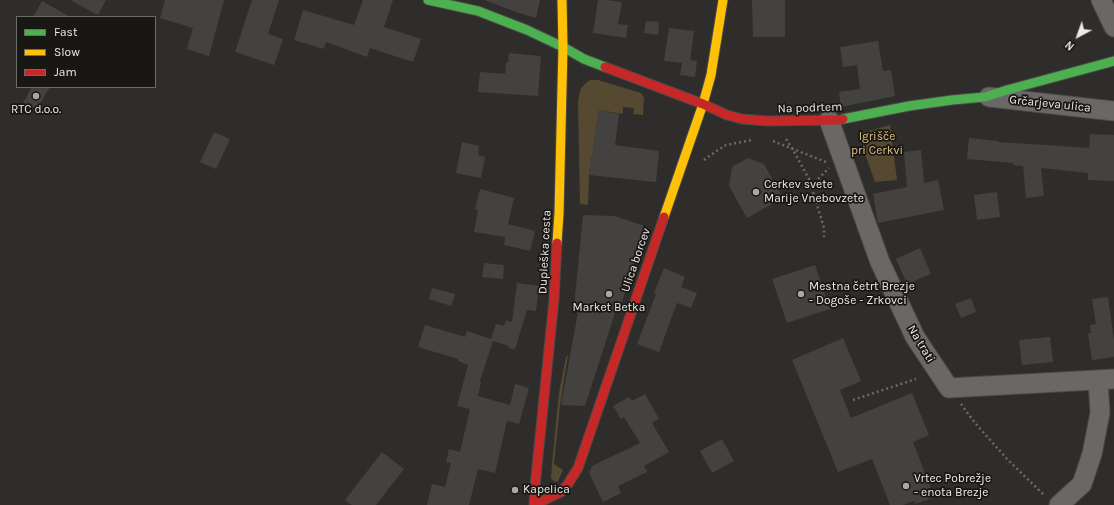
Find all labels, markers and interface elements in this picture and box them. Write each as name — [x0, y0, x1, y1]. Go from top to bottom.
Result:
legend — [16, 16, 156, 88]
north arrow — [1058, 16, 1098, 56]
text: Fast — [54, 25, 77, 39]
text: N — [1063, 38, 1077, 53]
text: Slow — [54, 45, 80, 59]
text: Jam — [54, 65, 77, 79]
marker: RTC d.o.o. — [31, 91, 41, 101]
street label: Grčarjeva ulica — [1009, 93, 1091, 115]
street label: Na podrtem — [777, 100, 843, 116]
place label: RTC d.o.o. — [11, 103, 61, 117]
park label: Igrišče pri Cerkvi — [851, 130, 903, 158]
place label: Cerkev svete Marije Vnebovzete — [764, 178, 864, 206]
marker: Cerkev svete Marije Vnebovzete — [751, 187, 761, 197]
street label: Dupleška cesta — [536, 210, 554, 294]
street label: Ulica borcev — [618, 226, 654, 294]
place label: Mestna četrt Brezje - Dogoše - Zrkovci — [809, 280, 915, 308]
marker: Market Betka — [604, 289, 614, 299]
marker: Mestna četrt Brezje - Dogoše - Zrkovci — [796, 289, 806, 299]
place label: Market Betka — [573, 301, 645, 315]
street label: Na trati — [904, 323, 938, 365]
place label: Vrtec Pobrežje - enota Brezje — [914, 472, 991, 500]
marker: Vrtec Pobrežje - enota Brezje — [901, 481, 911, 491]
place label: Kapelica — [523, 483, 570, 497]
marker: Kapelica — [510, 485, 520, 495]

